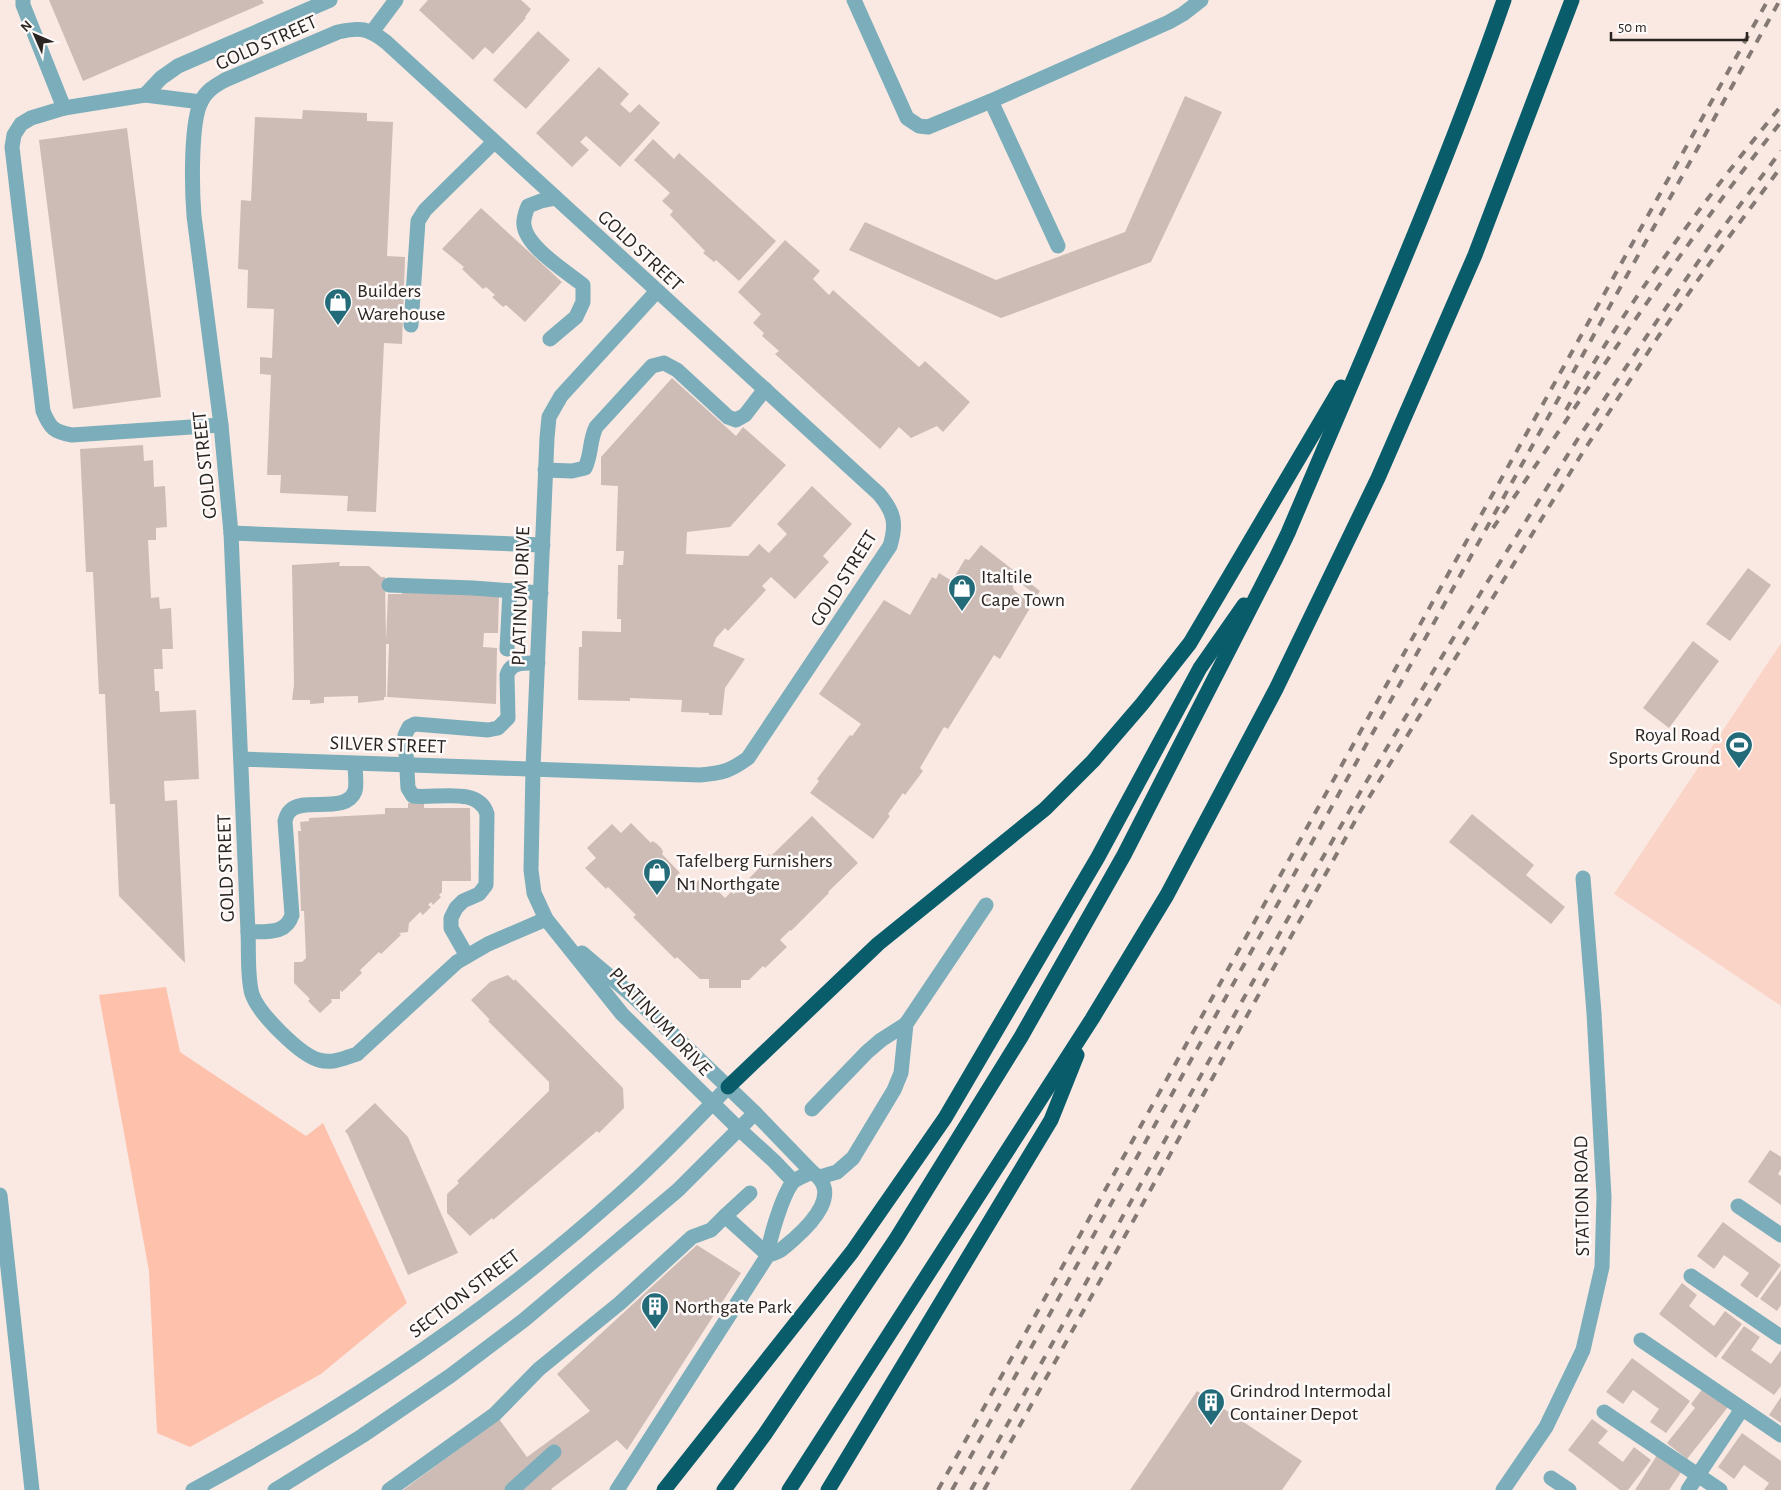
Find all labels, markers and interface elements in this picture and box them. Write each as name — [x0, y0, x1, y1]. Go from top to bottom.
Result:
north arrow — [10, 10, 60, 60]
scale bar — [1611, 10, 1747, 42]
street label: GOLD STREET — [213, 12, 320, 74]
text: N — [18, 18, 35, 35]
text: 50 m — [1618, 20, 1647, 35]
street label: GOLD STREET — [594, 206, 687, 295]
place label: Builders Warehouse — [357, 281, 446, 324]
shop icon: Builders Warehouse — [323, 287, 353, 326]
street label: GOLD STREET — [189, 410, 221, 520]
street label: PLATINUM DRIVE — [509, 526, 533, 666]
street label: GOLD STREET — [807, 527, 881, 630]
place label: Italtile Cape Town — [981, 567, 1065, 610]
shop icon: Italtile Cape Town — [947, 573, 977, 612]
place label: Royal Road Sports Ground — [1609, 725, 1720, 768]
sports icon: Royal Road Sports Ground — [1724, 730, 1754, 769]
street label: SILVER STREET — [329, 733, 447, 757]
street label: GOLD STREET — [214, 813, 238, 922]
place label: Tafelberg Furnishers N1 Northgate — [676, 851, 833, 894]
shop icon: Tafelberg Furnishers N1 Northgate — [642, 857, 672, 896]
street label: PLATINUM DRIVE — [605, 964, 715, 1080]
street label: STATION ROAD — [1571, 1135, 1593, 1256]
street label: SECTION STREET — [406, 1246, 524, 1342]
building icon: Northgate Park — [640, 1291, 670, 1330]
place label: Northgate Park — [674, 1297, 792, 1317]
place label: Grindrod Intermodal Container Depot — [1230, 1381, 1391, 1424]
building icon: Grindrod Intermodal Container Depot — [1196, 1387, 1226, 1426]

